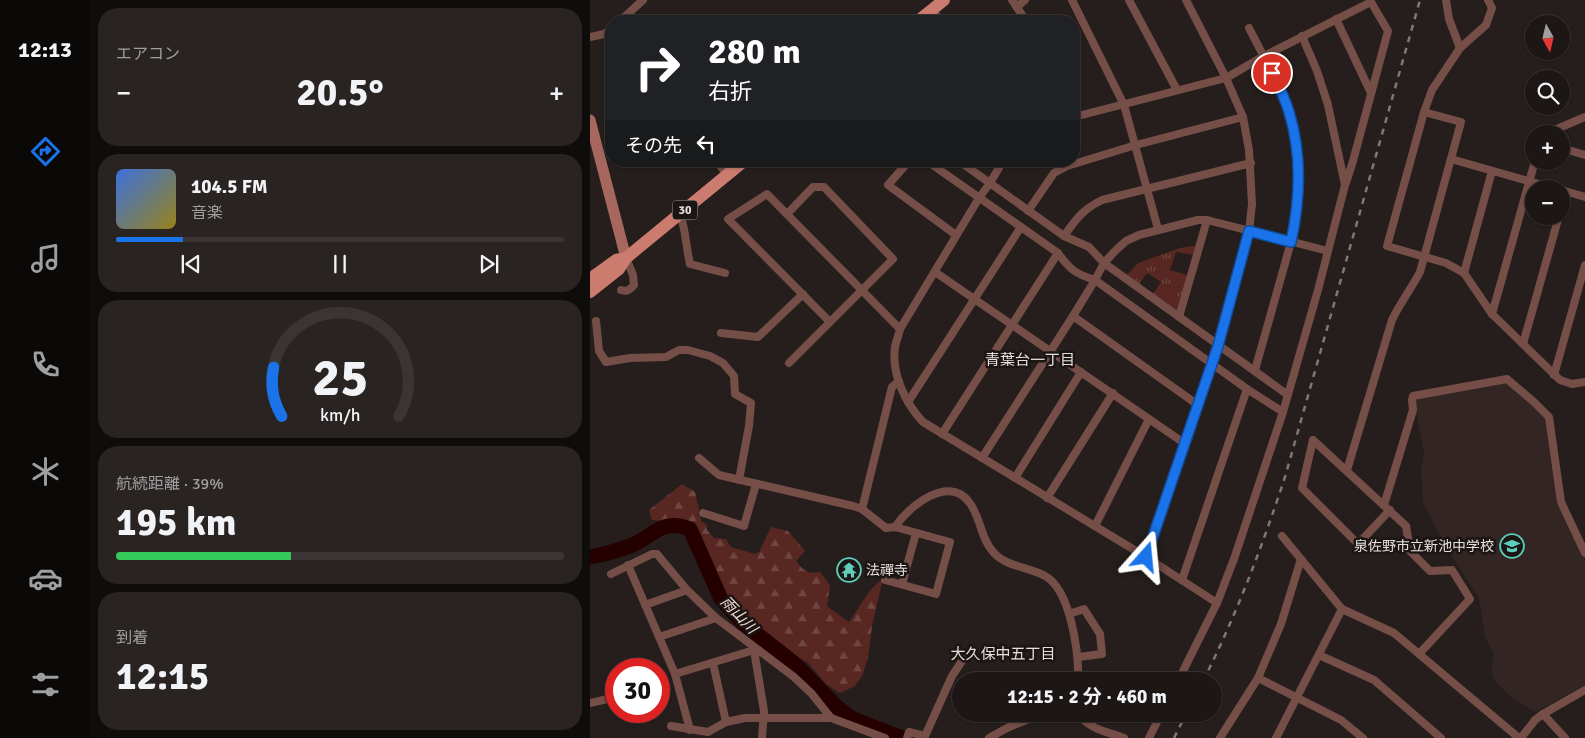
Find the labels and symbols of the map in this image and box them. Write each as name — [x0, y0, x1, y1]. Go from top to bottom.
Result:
north arrow — [1525, 15, 1570, 60]
pin — [1251, 52, 1293, 94]
road number: 30 — [672, 200, 698, 220]
district label: 青葉台一丁目 — [985, 351, 1075, 369]
position arrow — [1119, 530, 1171, 582]
school or university icon: 泉佐野市立新池中学校 — [1499, 533, 1525, 559]
place label: 泉佐野市立新池中学校 — [1354, 538, 1494, 555]
temple icon: 法禪寺 — [836, 557, 862, 583]
place label: 法禪寺 — [866, 562, 908, 579]
water label: 雨山川 — [717, 593, 762, 639]
district label: 大久保中五丁目 — [950, 645, 1056, 663]
speed limit sign: 30 — [605, 658, 670, 723]

